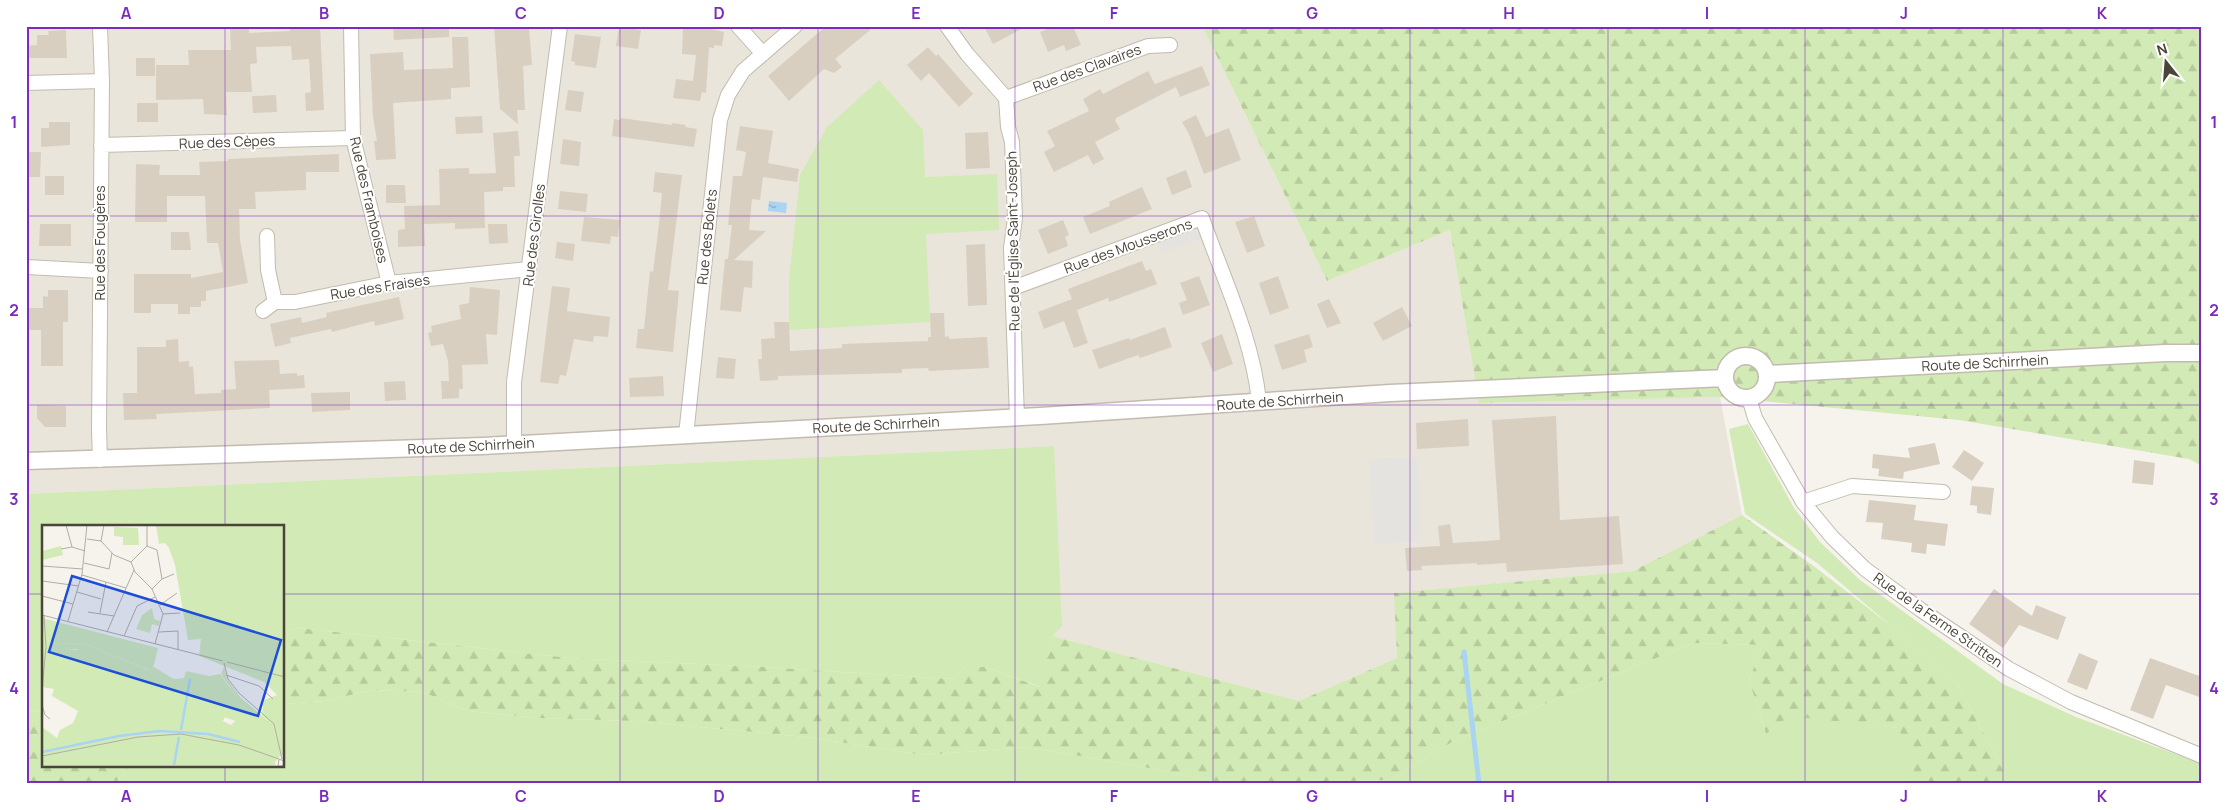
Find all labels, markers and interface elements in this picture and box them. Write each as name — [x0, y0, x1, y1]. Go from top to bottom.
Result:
text: A — [121, 2, 132, 24]
text: B — [319, 2, 329, 24]
text: C — [515, 2, 527, 24]
text: D — [713, 2, 725, 24]
text: E — [911, 2, 921, 24]
text: F — [1110, 2, 1119, 24]
text: G — [1306, 2, 1318, 24]
text: H — [1503, 2, 1515, 24]
text: I — [1705, 2, 1709, 24]
text: J — [1900, 2, 1908, 24]
text: K — [2097, 2, 2108, 24]
north arrow — [2140, 38, 2190, 88]
street label: Rue des Clavaires — [1030, 39, 1144, 96]
text: N — [2154, 39, 2170, 60]
text: 1 — [10, 111, 18, 133]
text: 1 — [2210, 111, 2218, 133]
street label: Rue des Cèpes — [178, 130, 276, 153]
street label: Rue des Framboises — [346, 135, 393, 265]
street label: Rue de l'Église Saint-Joseph — [1001, 151, 1024, 331]
street label: Rue des Girolles — [518, 183, 549, 287]
street label: Rue des Fougères — [90, 185, 109, 301]
street label: Rue des Bolets — [692, 188, 721, 286]
street label: Rue des Mousserons — [1061, 214, 1194, 278]
street label: Rue des Fraises — [329, 269, 431, 304]
text: 2 — [9, 299, 19, 321]
text: 2 — [2209, 299, 2219, 321]
street label: Route de Schirrhein — [1921, 350, 2049, 375]
street label: Route de Schirrhein — [1216, 387, 1344, 414]
street label: Route de Schirrhein — [812, 412, 940, 437]
street label: Route de Schirrhein — [407, 433, 535, 458]
text: 3 — [9, 488, 19, 510]
text: 3 — [2209, 488, 2219, 510]
inset map — [42, 525, 285, 768]
street label: Rue de la Ferme Stritten — [1870, 568, 2007, 671]
text: 4 — [9, 677, 19, 699]
text: 4 — [2209, 677, 2219, 699]
text: A — [121, 785, 132, 807]
text: B — [319, 785, 329, 807]
text: C — [515, 785, 527, 807]
text: D — [713, 785, 725, 807]
text: E — [911, 785, 921, 807]
text: F — [1110, 785, 1119, 807]
text: G — [1306, 785, 1318, 807]
text: H — [1503, 785, 1515, 807]
text: I — [1705, 785, 1709, 807]
text: J — [1900, 785, 1908, 807]
text: K — [2097, 785, 2108, 807]

